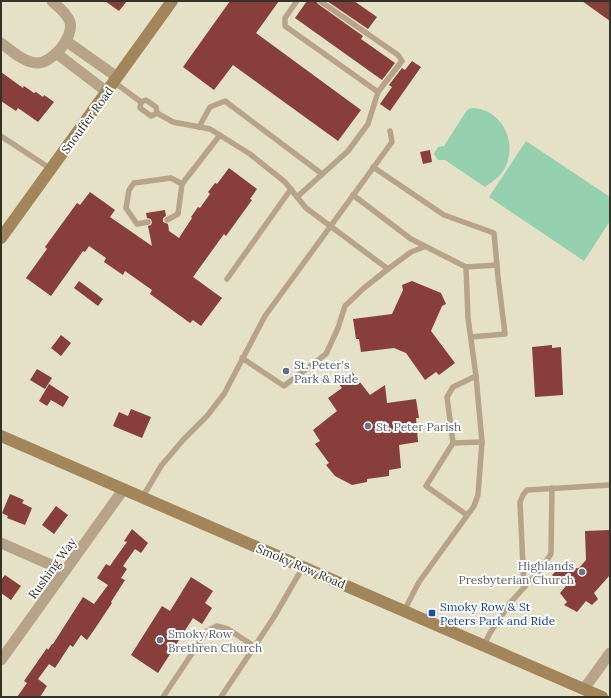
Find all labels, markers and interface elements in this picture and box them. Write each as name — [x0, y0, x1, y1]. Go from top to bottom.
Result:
street label: Snouffer Road — [58, 84, 116, 156]
place label: St. Peter's Park & Ride — [294, 357, 359, 386]
marker: St. Peter's Park & Ride — [281, 366, 291, 376]
place label: St. Peter Parish — [376, 419, 461, 434]
marker: St. Peter Parish — [363, 421, 373, 431]
street label: Rushing Way — [25, 534, 80, 601]
street label: Smoky Row Road — [254, 540, 348, 592]
place label: Highlands Presbyterian Church — [458, 558, 574, 587]
marker: Highlands Presbyterian Church — [577, 567, 587, 577]
place label: Smoky Row & St Peters Park and Ride — [440, 599, 556, 628]
marker: Smoky Row & St Peters Park and Ride — [427, 608, 437, 618]
place label: Smoky Row Brethren Church — [168, 626, 262, 655]
marker: Smoky Row Brethren Church — [155, 635, 165, 645]

